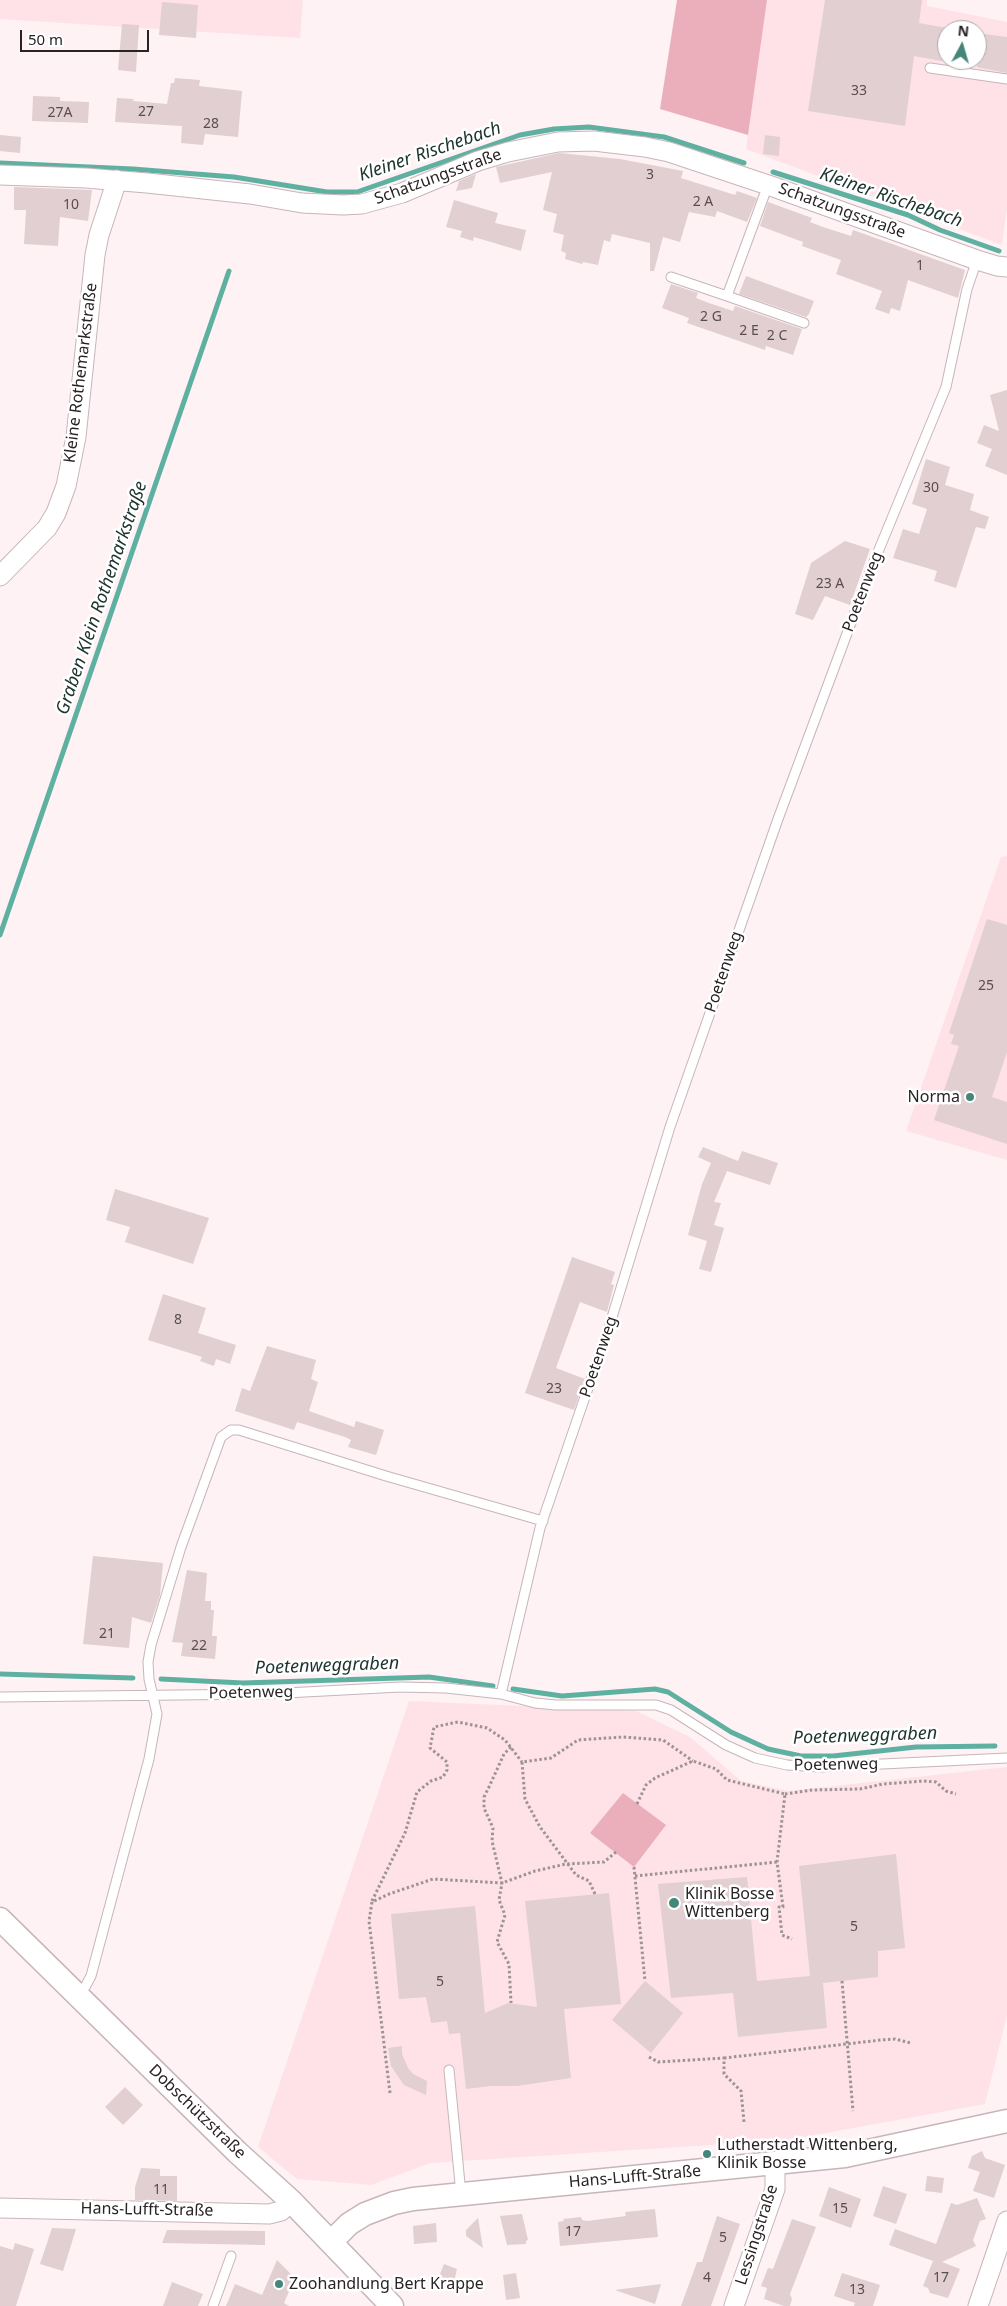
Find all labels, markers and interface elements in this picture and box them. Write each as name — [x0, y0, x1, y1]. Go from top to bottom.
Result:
scale bar — [22, 20, 151, 52]
north arrow — [937, 20, 987, 70]
text: N — [957, 21, 970, 41]
text: 50 m — [28, 29, 63, 49]
house number: 33 — [851, 83, 867, 99]
house number: 27 — [138, 104, 154, 120]
house number: 27A — [48, 105, 72, 121]
house number: 28 — [203, 116, 219, 132]
water label: Kleiner Rischebach — [356, 118, 504, 186]
street label: Schatzungsstraße — [372, 145, 504, 209]
water label: Kleiner Rischebach — [817, 164, 965, 232]
house number: 3 — [646, 167, 654, 183]
street label: Schatzungsstraße — [776, 179, 908, 243]
house number: 2 A — [693, 194, 713, 210]
house number: 10 — [63, 197, 79, 213]
house number: 1 — [916, 258, 924, 274]
street label: Kleine Rothemarkstraße — [60, 282, 102, 464]
house number: 2 G — [700, 309, 722, 325]
house number: 2 E — [739, 323, 759, 339]
house number: 2 C — [767, 328, 787, 344]
water label: Graben Klein Rothemarkstraße — [52, 478, 152, 718]
house number: 30 — [923, 480, 939, 496]
street label: Poetenweg — [839, 549, 887, 635]
house number: 23 A — [816, 576, 844, 592]
street label: Poetenweg — [701, 929, 747, 1015]
house number: 25 — [978, 978, 994, 994]
place label: Norma — [908, 1087, 960, 1107]
marker: Norma — [964, 1091, 976, 1103]
house number: 8 — [174, 1312, 182, 1328]
street label: Poetenweg — [576, 1314, 622, 1400]
house number: 23 — [546, 1381, 562, 1397]
house number: 21 — [99, 1626, 115, 1642]
house number: 22 — [191, 1638, 207, 1654]
water label: Poetenweggraben — [254, 1653, 400, 1679]
street label: Poetenweg — [209, 1683, 293, 1703]
water label: Poetenweggraben — [792, 1723, 938, 1749]
street label: Poetenweg — [794, 1755, 878, 1775]
place label: Klinik Bosse Wittenberg — [685, 1884, 774, 1922]
marker: Klinik Bosse Wittenberg — [667, 1896, 681, 1910]
house number: 5 — [850, 1919, 858, 1935]
house number: 5 — [436, 1974, 444, 1990]
street label: Dobschützstraße — [144, 2061, 250, 2163]
place label: Lutherstadt Wittenberg, Klinik Bosse — [717, 2135, 898, 2173]
marker: Lutherstadt Wittenberg, Klinik Bosse — [701, 2148, 713, 2160]
street label: Hans-Lufft-Straße — [568, 2162, 702, 2192]
house number: 11 — [153, 2182, 169, 2198]
street label: Lessingstraße — [732, 2182, 782, 2288]
street label: Hans-Lufft-Straße — [80, 2199, 214, 2221]
house number: 15 — [832, 2201, 848, 2217]
house number: 17 — [565, 2224, 581, 2240]
house number: 5 — [719, 2230, 727, 2246]
house number: 4 — [703, 2270, 711, 2286]
house number: 17 — [933, 2270, 949, 2286]
place label: Zoohandlung Bert Krappe — [289, 2274, 484, 2294]
marker: Zoohandlung Bert Krappe — [273, 2278, 285, 2290]
house number: 13 — [849, 2282, 865, 2298]

